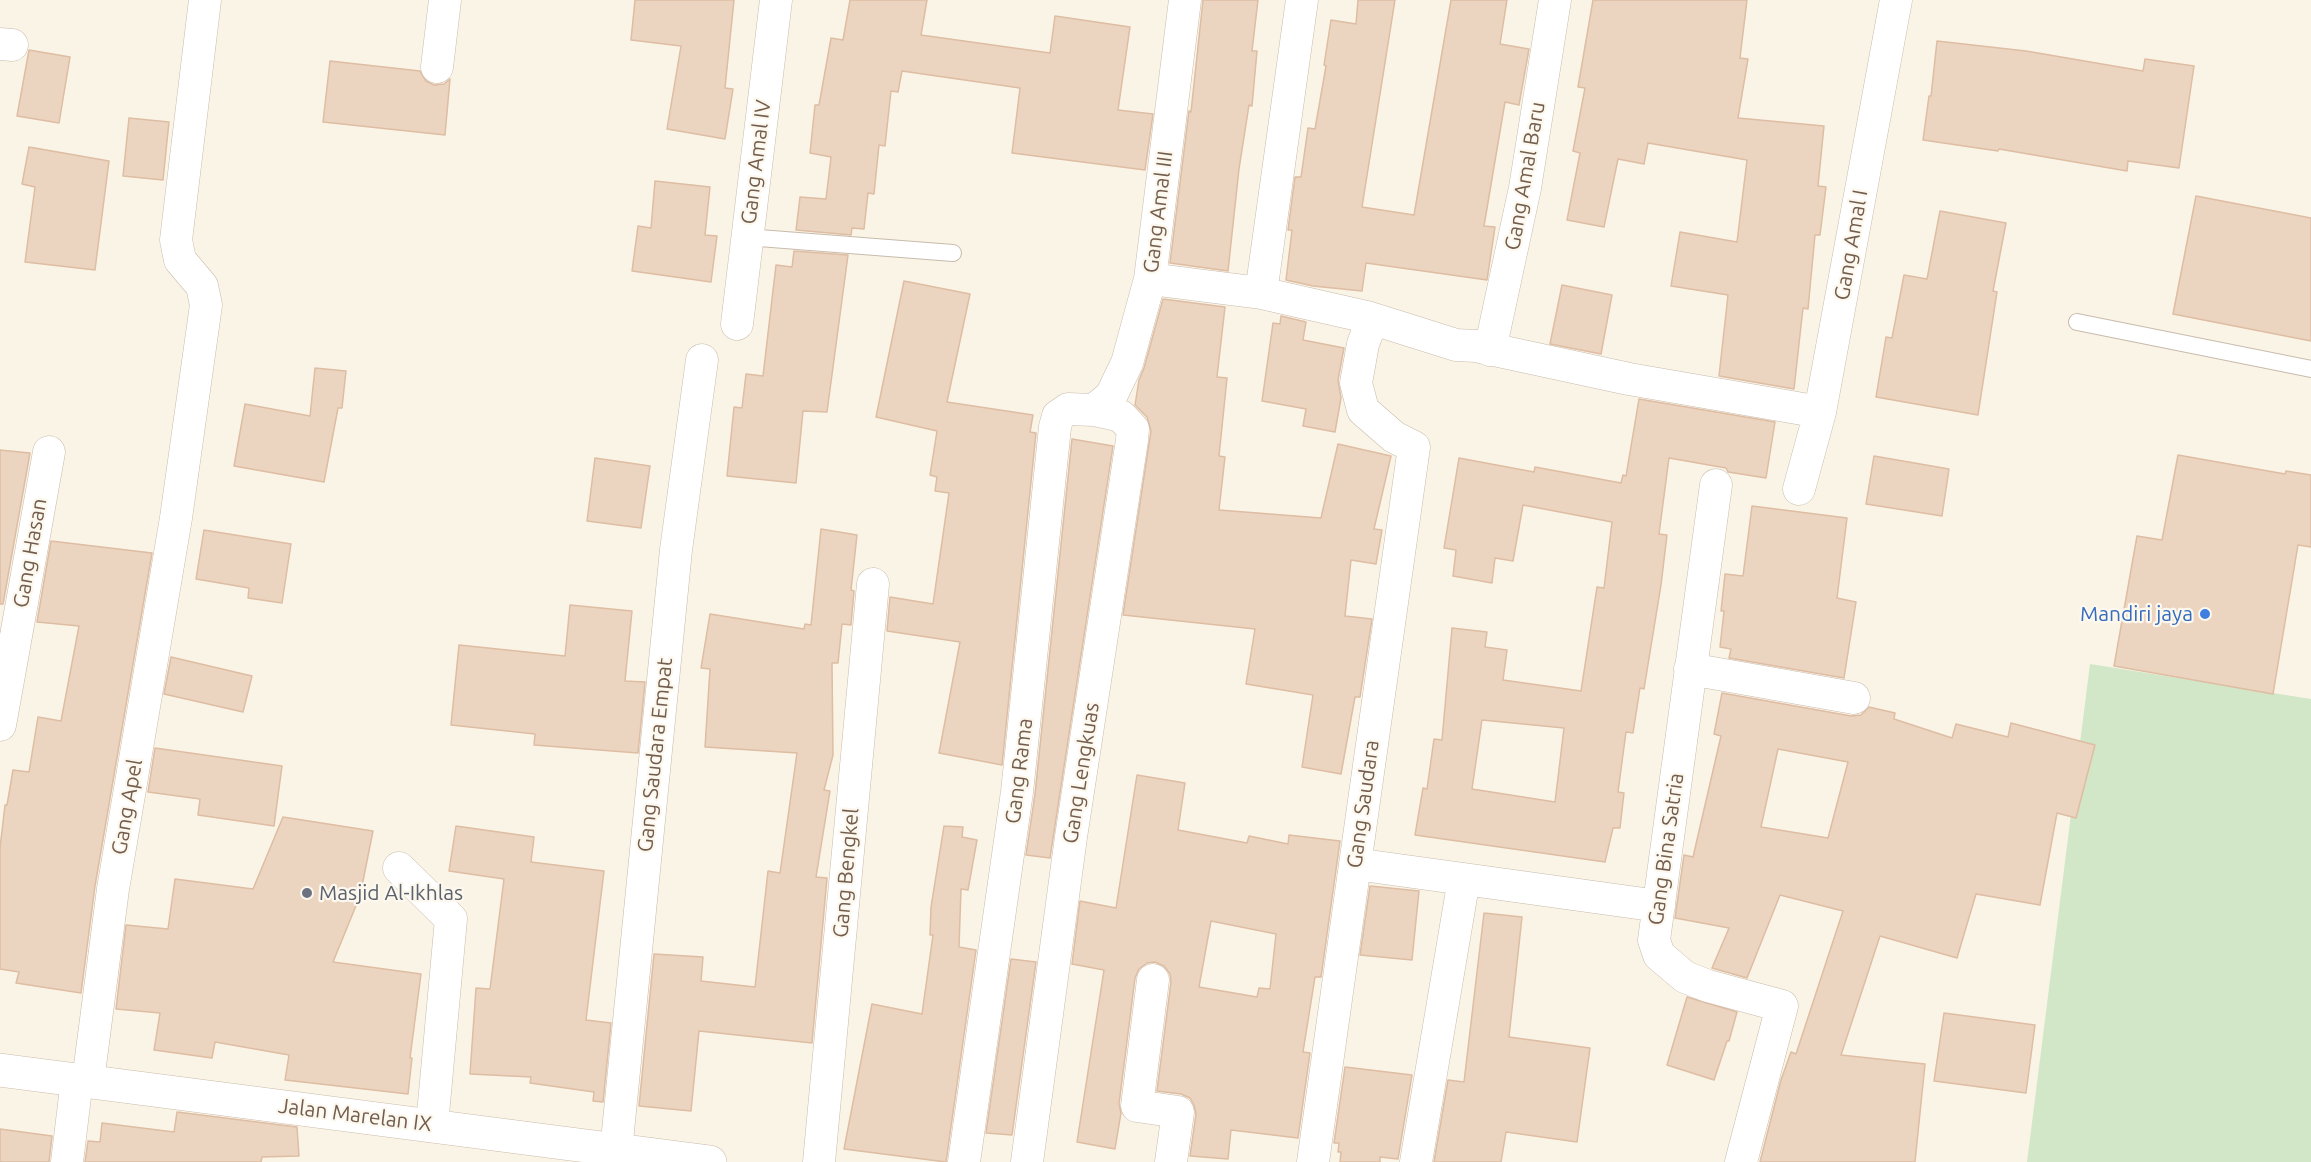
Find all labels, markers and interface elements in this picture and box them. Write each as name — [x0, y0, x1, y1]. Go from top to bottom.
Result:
street label: Gang Amal IV — [736, 98, 776, 226]
street label: Gang Amal Baru — [1500, 100, 1550, 252]
street label: Gang Amal III — [1138, 150, 1178, 274]
street label: Gang Amal I — [1829, 188, 1873, 302]
street label: Gang Hasan — [8, 496, 52, 610]
place label: Mandiri jaya — [2080, 601, 2193, 627]
marker: Mandiri jaya — [2198, 607, 2212, 621]
street label: Gang Saudara Empat — [632, 657, 678, 853]
street label: Gang Lengkuas — [1057, 701, 1105, 845]
street label: Gang Rama — [1000, 717, 1038, 825]
street label: Gang Saudara — [1342, 738, 1384, 870]
street label: Gang Apel — [106, 757, 148, 857]
street label: Gang Bina Satria — [1643, 771, 1689, 927]
street label: Gang Bengkel — [828, 807, 864, 939]
place label: Masjid Al-Ikhlas — [319, 880, 463, 906]
marker: Masjid Al-Ikhlas — [300, 886, 314, 900]
street label: Jalan Marelan IX — [277, 1093, 433, 1137]

